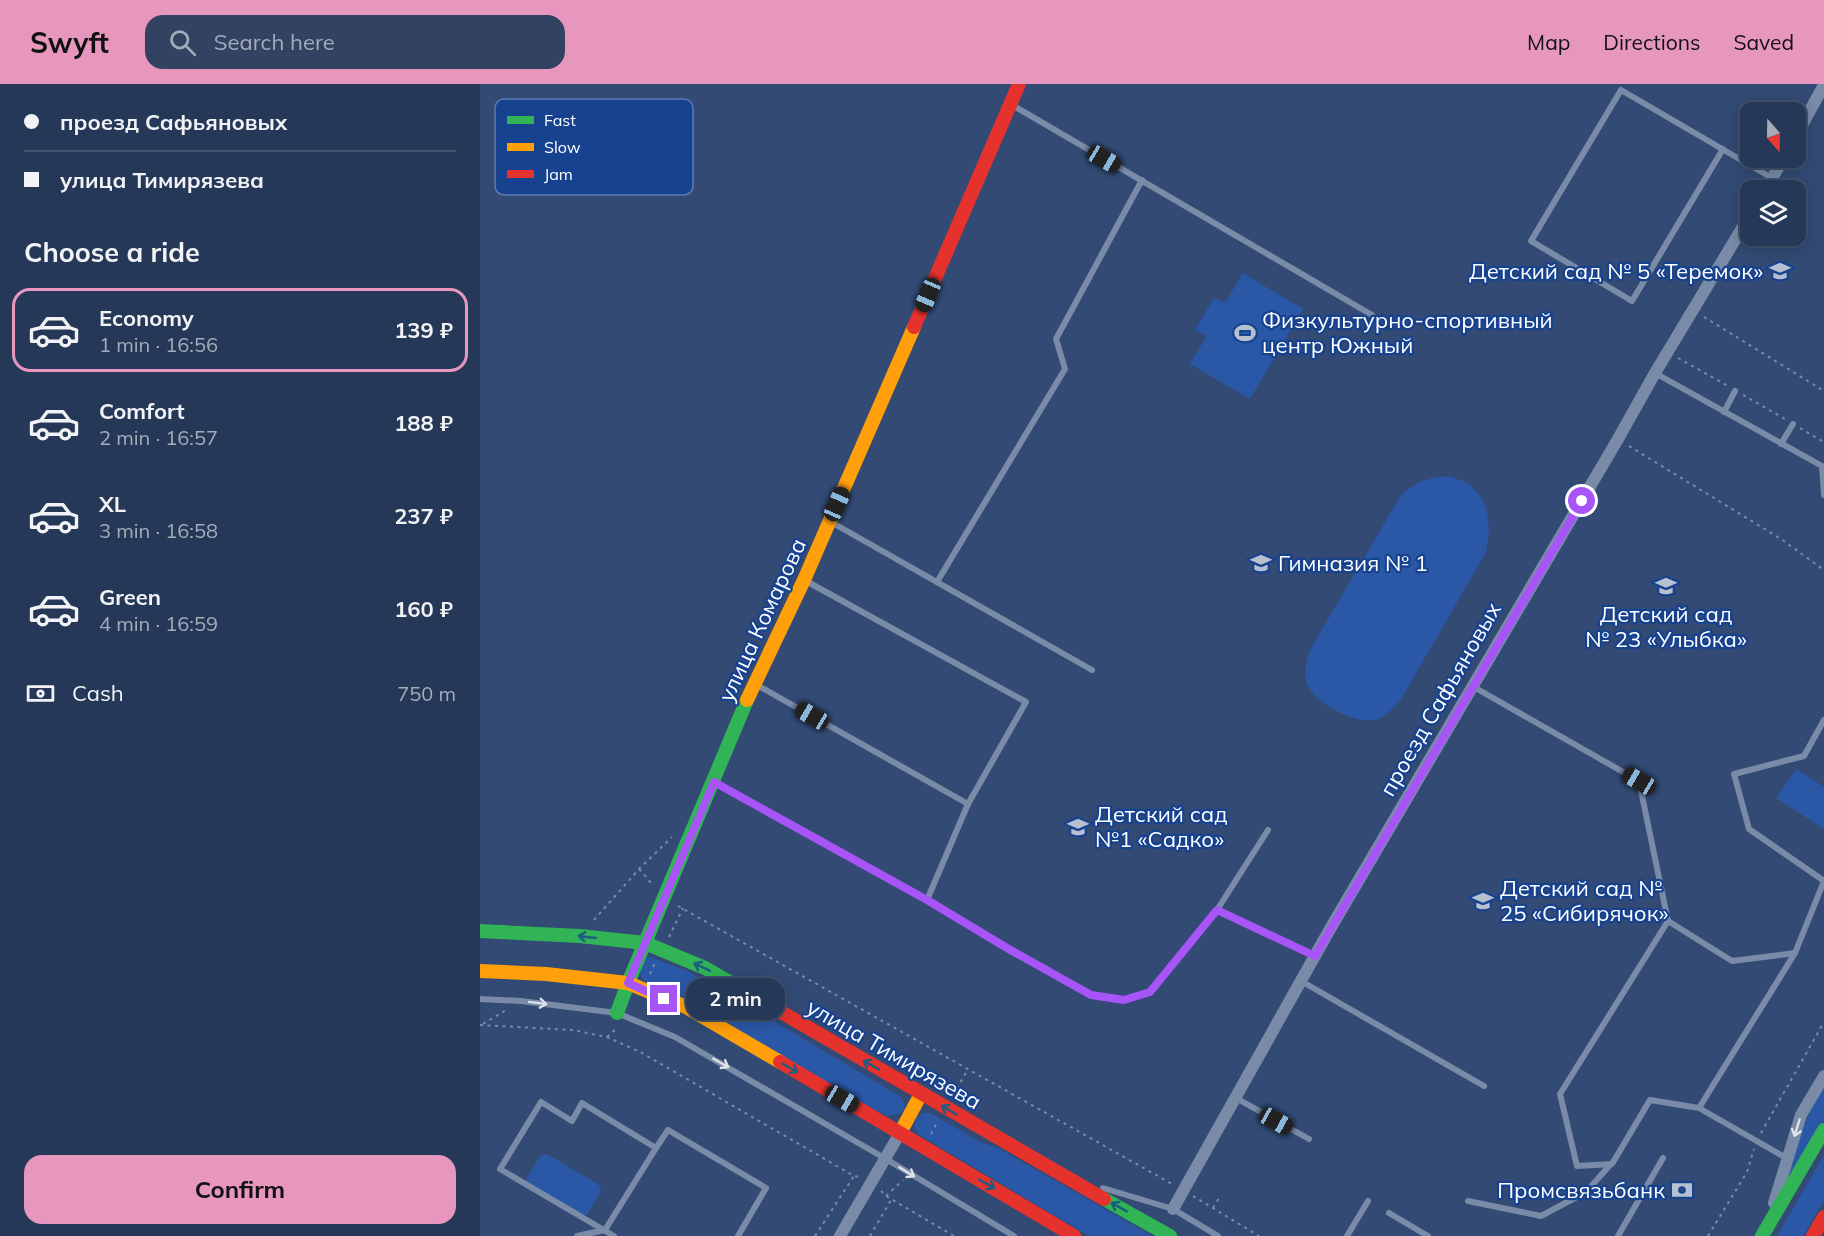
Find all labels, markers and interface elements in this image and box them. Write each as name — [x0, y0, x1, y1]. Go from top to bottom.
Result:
search box — [145, 15, 565, 69]
text: Swyft — [30, 25, 109, 60]
icon: search — [166, 26, 199, 59]
text: Search here — [214, 28, 335, 56]
text: Map — [1527, 29, 1570, 55]
text: Directions — [1603, 29, 1700, 55]
text: Saved — [1733, 29, 1794, 55]
legend — [495, 99, 693, 195]
north arrow — [1740, 102, 1806, 168]
map controls — [1740, 102, 1806, 246]
text: проезд Сафьяновых — [60, 108, 287, 136]
text: Fast — [544, 110, 576, 130]
text: Slow — [544, 137, 581, 157]
car — [1084, 142, 1124, 176]
text: Jam — [544, 164, 573, 184]
text: улица Тимирязева — [60, 166, 264, 194]
button: layers — [1740, 180, 1806, 246]
text: Choose a ride — [24, 235, 200, 269]
place label: Детский сад № 5 «Теремок» — [1469, 257, 1763, 285]
school or university icon: Детский сад № 5 «Теремок» — [1768, 259, 1792, 283]
car — [913, 275, 943, 315]
icon: car — [27, 303, 81, 357]
text: Economy — [99, 304, 194, 332]
place label: Физкультурно-спортивный центр Южный — [1262, 306, 1553, 359]
text: 139 ₽ — [394, 316, 453, 344]
sports icon: Физкультурно-спортивный центр Южный — [1233, 321, 1257, 345]
text: 1 min · 16:56 — [99, 332, 218, 357]
icon: car — [27, 396, 81, 450]
text: Comfort — [99, 397, 185, 425]
text: 188 ₽ — [394, 409, 453, 437]
text: 2 min · 16:57 — [99, 425, 218, 450]
car — [821, 484, 853, 524]
route start — [1568, 487, 1595, 514]
icon: car — [27, 489, 81, 543]
text: XL — [99, 490, 126, 518]
text: 237 ₽ — [394, 502, 453, 530]
text: 3 min · 16:58 — [99, 518, 218, 543]
street label: улица Комарова — [712, 534, 812, 706]
place label: Гимназия № 1 — [1278, 549, 1428, 577]
school or university icon: Гимназия № 1 — [1249, 551, 1273, 575]
school or university icon: Детский сад № 23 «Улыбка» — [1654, 574, 1678, 598]
icon: car — [27, 582, 81, 636]
text: Green — [99, 583, 161, 611]
text: 160 ₽ — [394, 595, 453, 623]
street label: проезд Сафьяновых — [1373, 597, 1507, 801]
place label: Детский сад № 23 «Улыбка» — [1585, 600, 1747, 653]
text: 4 min · 16:59 — [99, 611, 218, 636]
icon: cash — [24, 677, 57, 710]
text: Cash — [72, 679, 124, 707]
text: 750 m — [397, 681, 456, 706]
car — [792, 699, 832, 733]
car — [1619, 764, 1659, 798]
place label: Детский сад №1 «Cадко» — [1095, 800, 1228, 853]
school or university icon: Детский сад №1 «Cадко» — [1066, 815, 1090, 839]
place label: Детский сад № 25 «Сибирячок» — [1500, 874, 1668, 927]
school or university icon: Детский сад № 25 «Сибирячок» — [1471, 889, 1495, 913]
one-way arrow — [578, 931, 598, 942]
one-way arrow — [693, 960, 711, 972]
callout: 2 min — [685, 978, 784, 1020]
route end — [650, 985, 677, 1012]
text: 2 min — [709, 986, 762, 1011]
street label: улица Тимирязева — [802, 993, 986, 1115]
one-way arrow — [528, 997, 548, 1008]
one-way arrow — [712, 1057, 729, 1069]
one-way arrow — [863, 1058, 880, 1070]
one-way arrow — [781, 1062, 798, 1074]
car — [822, 1082, 862, 1116]
one-way arrow — [941, 1104, 958, 1116]
car — [1256, 1104, 1296, 1138]
one-way arrow — [1791, 1118, 1802, 1137]
button: Confirm — [24, 1155, 456, 1224]
one-way arrow — [898, 1167, 915, 1179]
place label: Промсвязьбанк — [1497, 1176, 1665, 1204]
bank icon: Промсвязьбанк — [1670, 1178, 1694, 1202]
one-way arrow — [978, 1179, 995, 1191]
one-way arrow — [1111, 1201, 1128, 1213]

